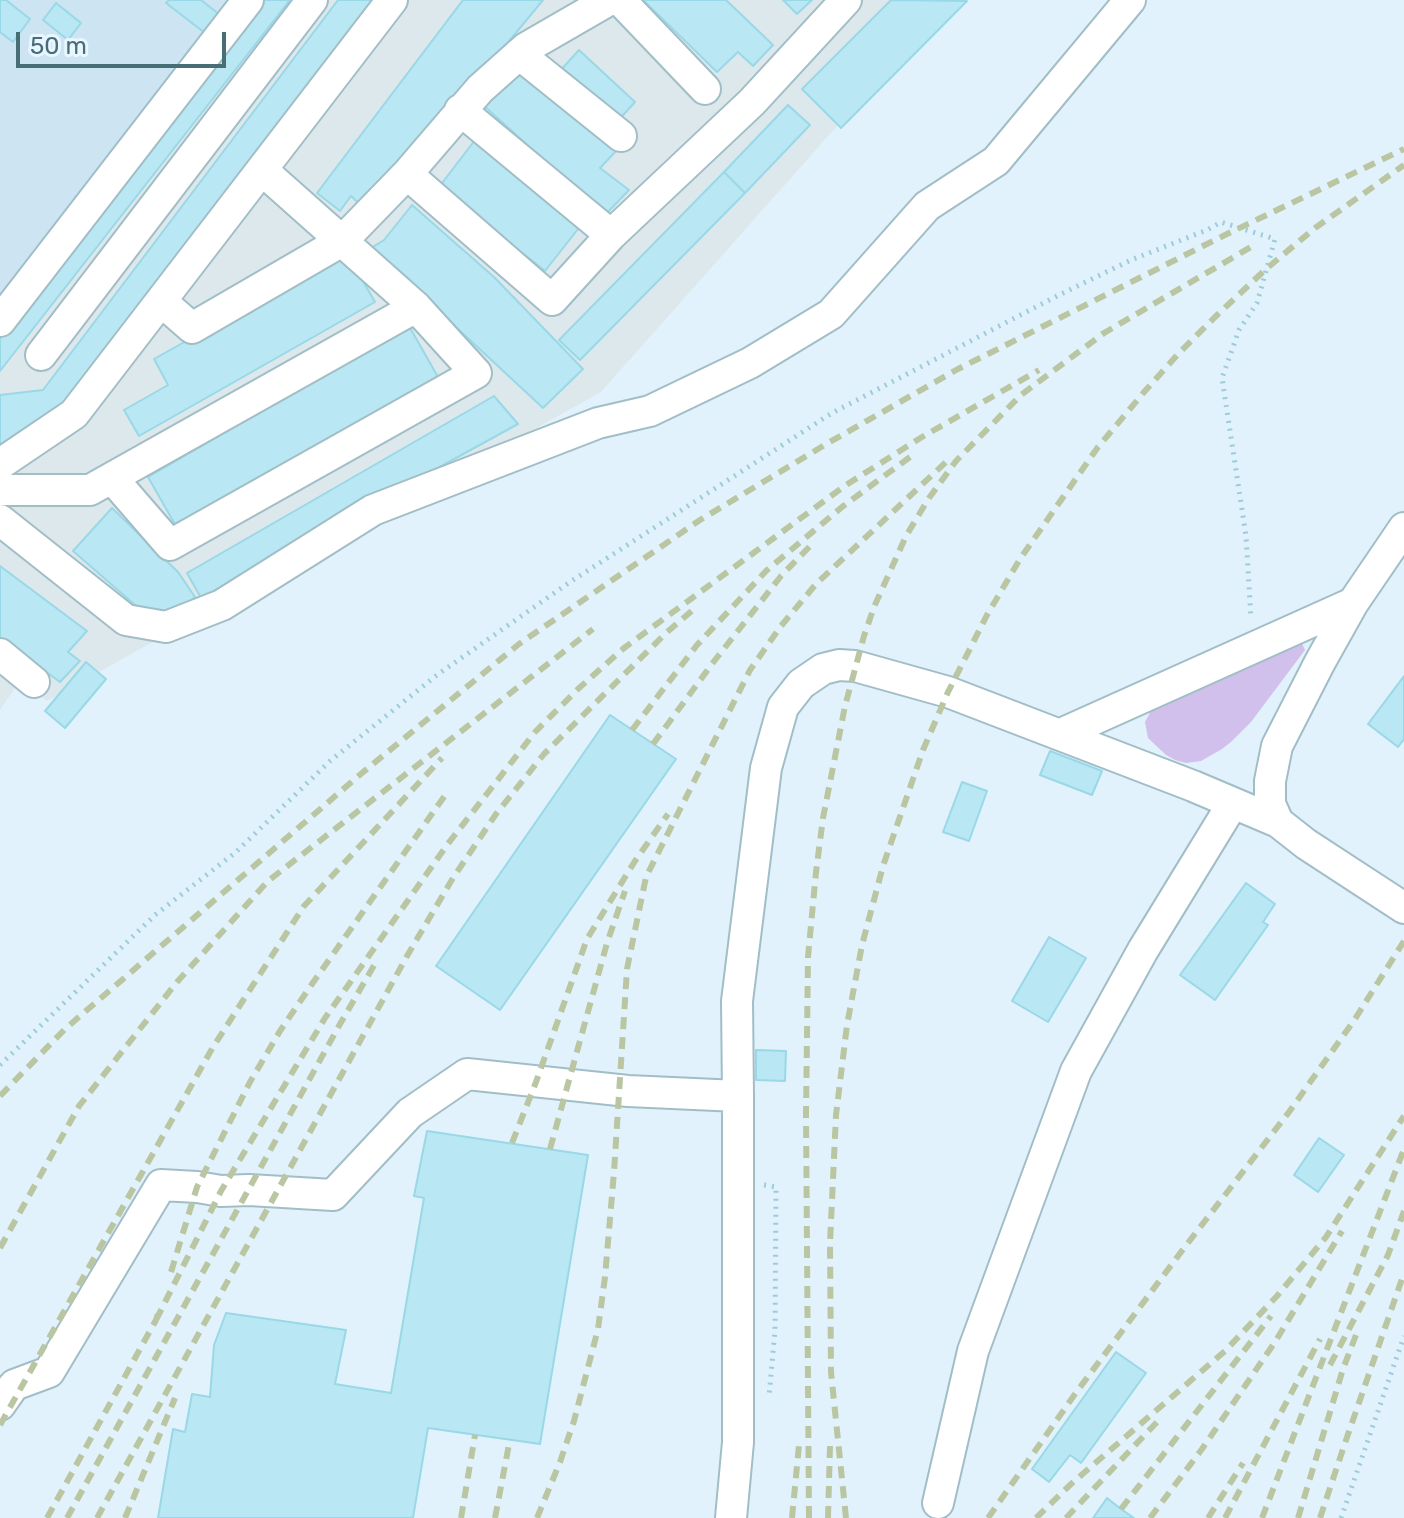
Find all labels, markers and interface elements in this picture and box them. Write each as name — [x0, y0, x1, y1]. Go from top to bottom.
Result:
scale bar — [20, 16, 230, 66]
text: 50 m — [30, 32, 87, 60]

